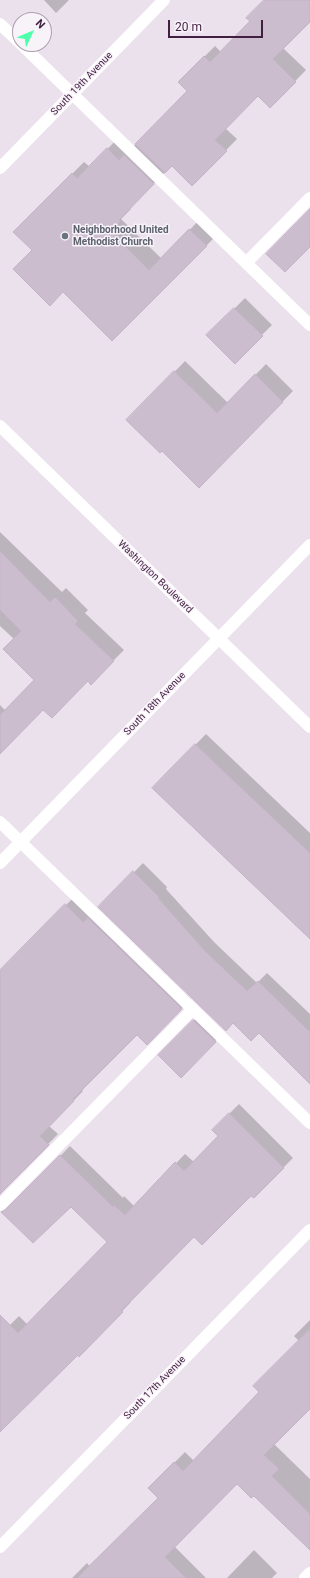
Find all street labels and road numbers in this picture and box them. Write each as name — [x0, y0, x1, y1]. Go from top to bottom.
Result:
street label: South 19th Avenue — [49, 50, 115, 118]
street label: Washington Boulevard — [115, 538, 195, 616]
street label: South 18th Avenue — [122, 670, 188, 738]
street label: South 17th Avenue — [122, 1354, 188, 1422]

